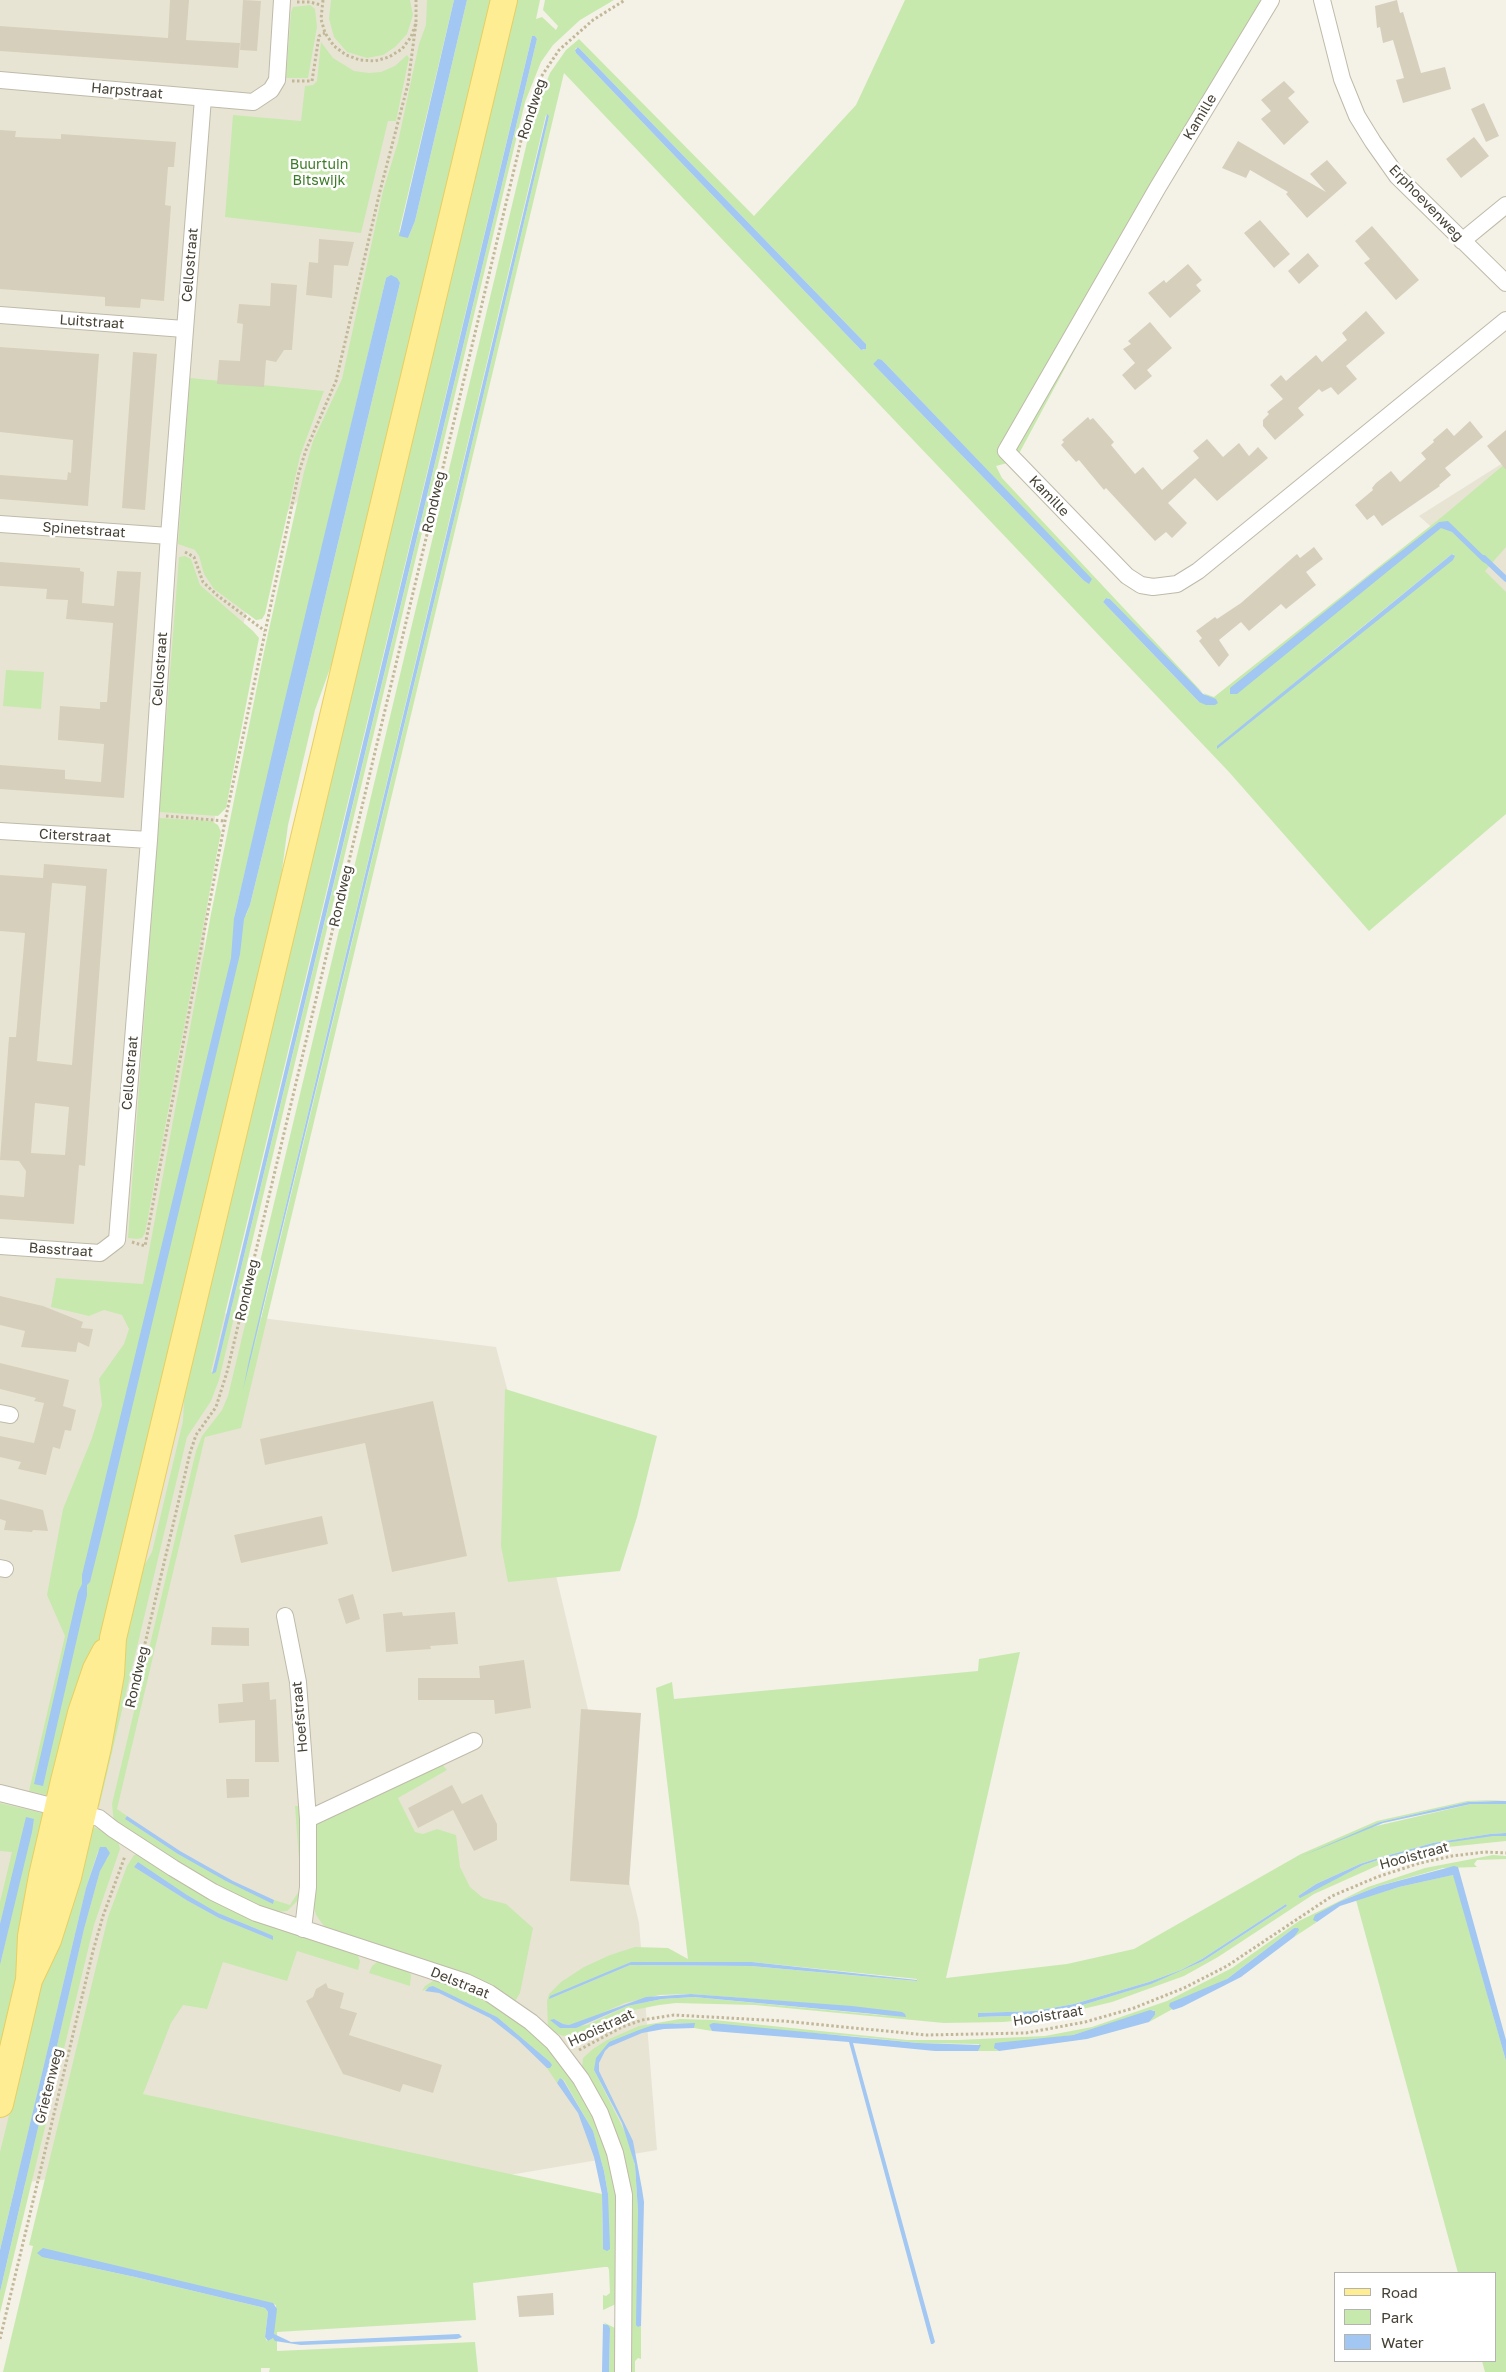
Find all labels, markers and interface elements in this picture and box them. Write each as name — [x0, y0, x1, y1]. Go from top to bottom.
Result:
street label: Rondweg — [514, 76, 550, 142]
street label: Harpstraat — [90, 79, 164, 103]
street label: Kamille — [1180, 91, 1220, 143]
park label: Buurtuin Bitswijk — [290, 157, 348, 190]
street label: Erphoevenweg — [1385, 161, 1467, 245]
street label: Cellostraat — [178, 227, 202, 303]
street label: Luitstraat — [59, 311, 125, 333]
street label: Rondweg — [419, 469, 449, 535]
street label: Kamille — [1025, 472, 1073, 520]
street label: Spinetstraat — [42, 519, 126, 541]
street label: Cellostraat — [149, 631, 171, 707]
street label: Citerstraat — [39, 826, 111, 846]
street label: Rondweg — [326, 863, 356, 929]
street label: Cellostraat — [118, 1035, 142, 1111]
street label: Basstraat — [28, 1239, 94, 1261]
street label: Rondweg — [232, 1257, 262, 1323]
street label: Rondweg — [122, 1644, 152, 1710]
street label: Hoefstraat — [289, 1681, 311, 1753]
street label: Hooistraat — [1378, 1839, 1450, 1873]
street label: Delstraat — [428, 1964, 492, 2002]
street label: Hooistraat — [1012, 2002, 1084, 2030]
street label: Hooistraat — [565, 2005, 637, 2051]
street label: Grietenweg — [31, 2046, 67, 2126]
legend — [1334, 2272, 1496, 2362]
text: Road — [1381, 2283, 1418, 2301]
text: Park — [1381, 2308, 1413, 2326]
text: Water — [1381, 2333, 1424, 2351]

